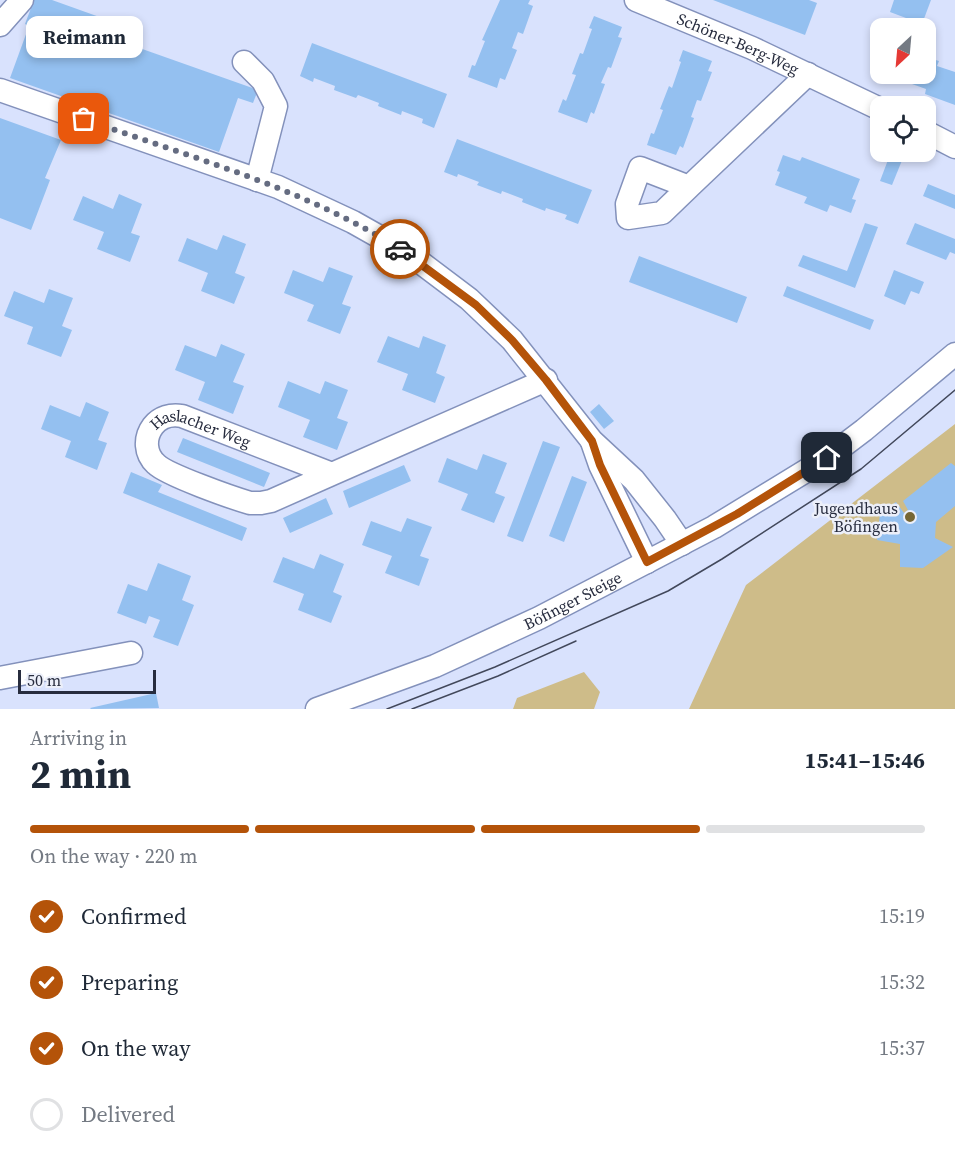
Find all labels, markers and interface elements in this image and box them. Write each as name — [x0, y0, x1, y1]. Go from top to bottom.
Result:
street label: Schöner-Berg-Weg — [674, 7, 803, 80]
callout: Reimann — [26, 17, 142, 59]
north arrow — [870, 18, 936, 84]
map controls — [870, 18, 936, 162]
text: Reimann — [43, 23, 126, 51]
pin — [58, 93, 109, 144]
button: locate — [870, 96, 936, 162]
icon: bag — [67, 102, 100, 135]
courier — [370, 219, 430, 279]
icon: car — [384, 233, 417, 266]
street label: Haslacher Weg — [145, 404, 254, 453]
pin — [801, 432, 852, 483]
icon: home — [810, 441, 843, 474]
place label: Jugendhaus Böfingen — [813, 497, 898, 537]
marker: Jugendhaus Böfingen — [903, 510, 917, 524]
street label: Böfinger Steige — [520, 566, 625, 635]
scale bar — [18, 667, 156, 694]
text: 50 m — [27, 669, 61, 691]
text: Arriving in — [30, 724, 127, 752]
text: 15:41–15:46 — [805, 745, 925, 775]
text: 2 min — [30, 748, 131, 801]
text: On the way · 220 m — [30, 842, 197, 870]
icon: check — [30, 900, 63, 933]
text: Confirmed — [81, 901, 186, 931]
text: 15:19 — [879, 902, 925, 930]
icon: check — [30, 966, 63, 999]
text: Preparing — [81, 967, 178, 997]
text: 15:32 — [879, 968, 925, 996]
icon: check — [30, 1032, 63, 1065]
text: On the way — [81, 1033, 190, 1063]
text: 15:37 — [879, 1034, 925, 1062]
text: Delivered — [81, 1099, 175, 1129]

